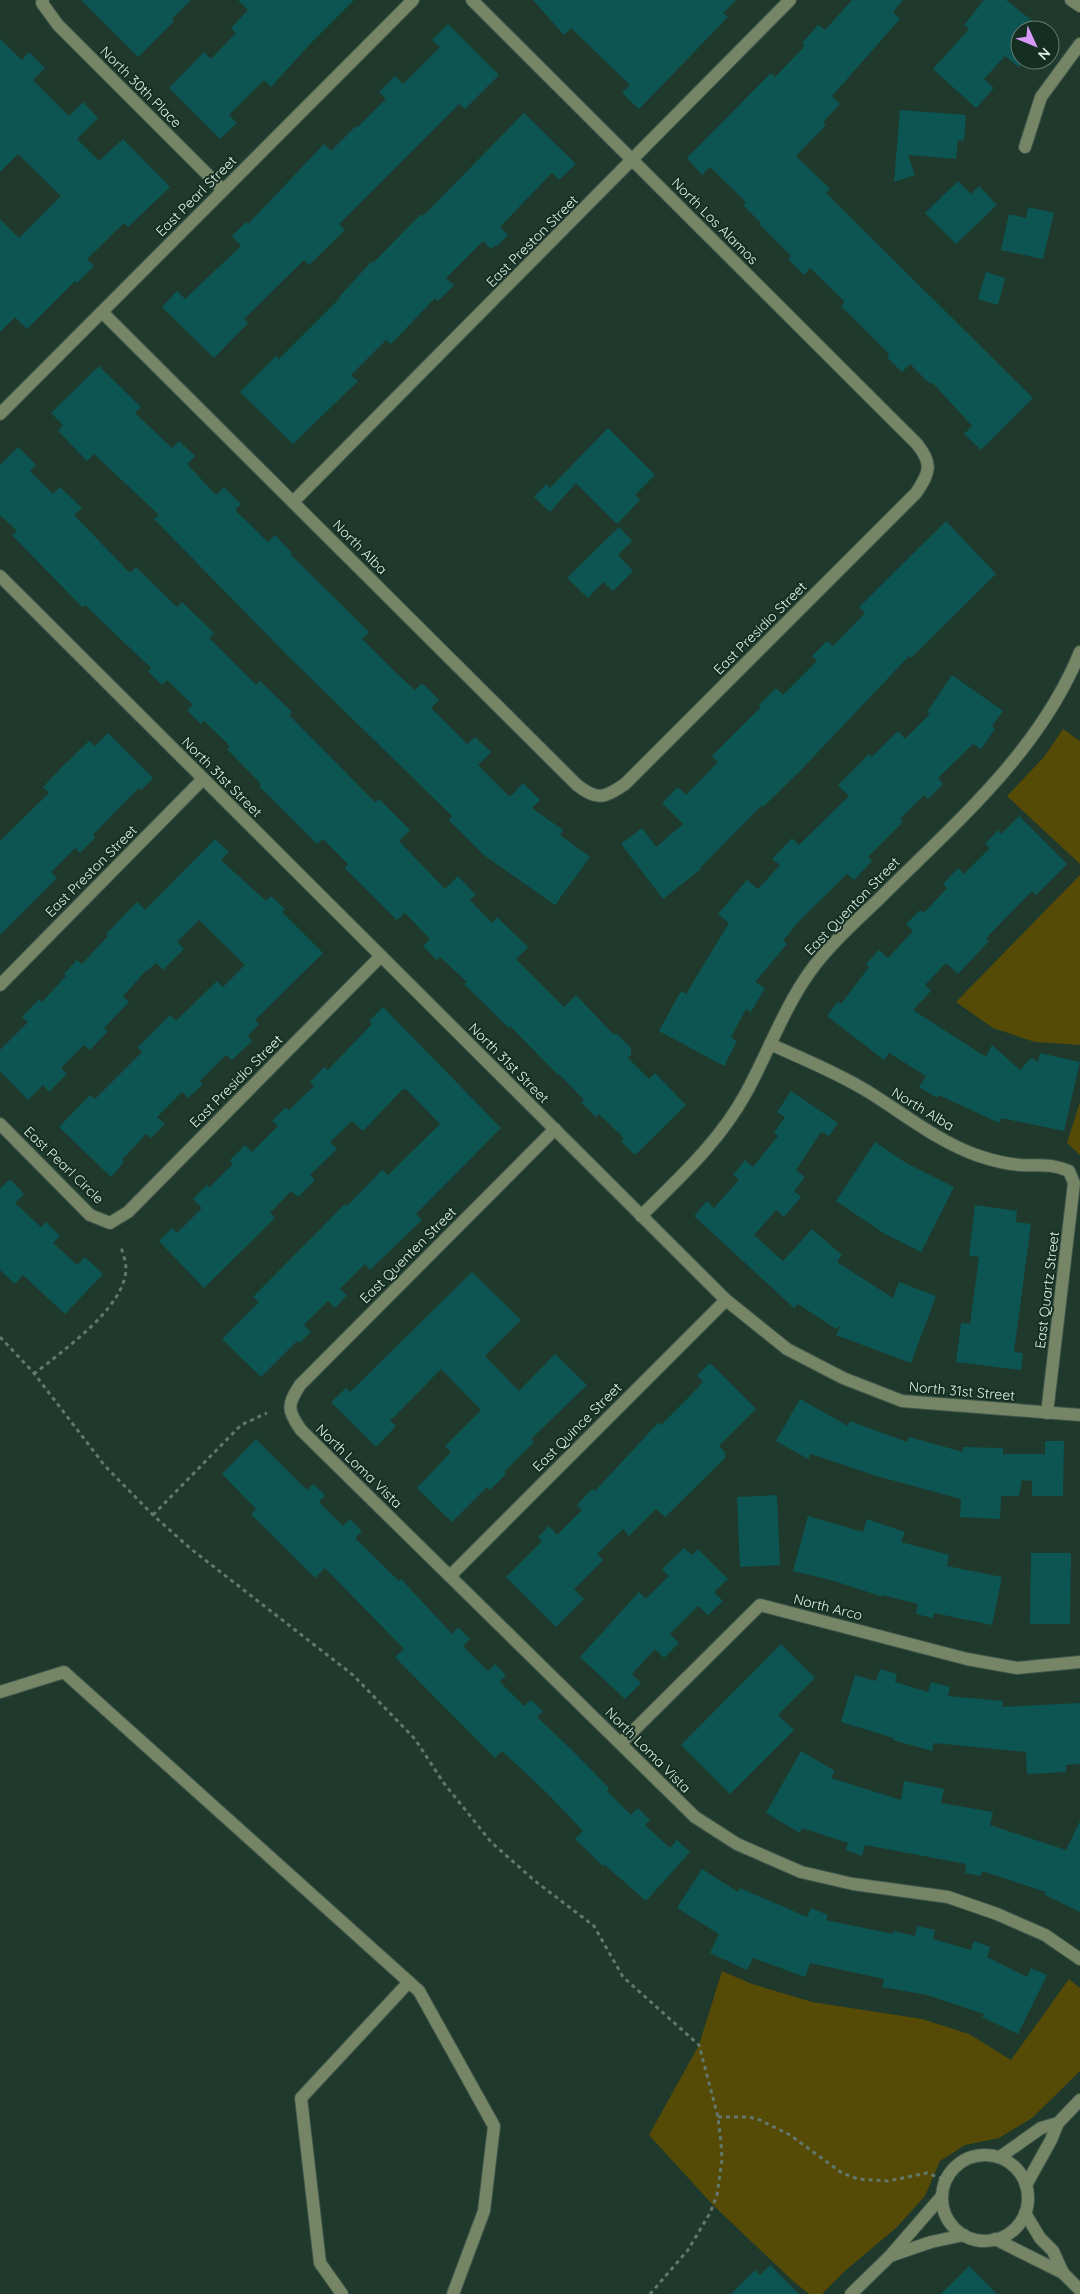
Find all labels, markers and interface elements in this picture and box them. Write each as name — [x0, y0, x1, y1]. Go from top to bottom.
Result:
north arrow — [1010, 20, 1060, 70]
street label: North 30th Place — [96, 42, 186, 132]
text: N — [1034, 44, 1054, 64]
street label: East Pearl Street — [152, 152, 240, 240]
street label: North Los Alamos — [668, 174, 762, 268]
street label: East Preston Street — [482, 191, 582, 291]
street label: North Alba — [329, 516, 391, 578]
street label: East Presidio Street — [710, 577, 811, 678]
street label: North 31st Street — [178, 733, 266, 821]
street label: East Preston Street — [41, 821, 141, 921]
street label: East Quenton Street — [800, 853, 904, 959]
street label: North 31st Street — [465, 1019, 553, 1107]
street label: East Presidio Street — [186, 1030, 287, 1131]
street label: North Alba — [888, 1083, 958, 1135]
street label: East Pearl Circle — [20, 1122, 108, 1208]
street label: East Quenten Street — [356, 1203, 460, 1307]
street label: East Quartz Street — [1031, 1230, 1063, 1350]
street label: North 31st Street — [908, 1377, 1016, 1405]
street label: East Quince Street — [529, 1378, 626, 1475]
street label: North Loma Vista — [312, 1420, 406, 1512]
street label: North Arco — [792, 1590, 864, 1624]
street label: North Loma Vista — [601, 1703, 695, 1797]

